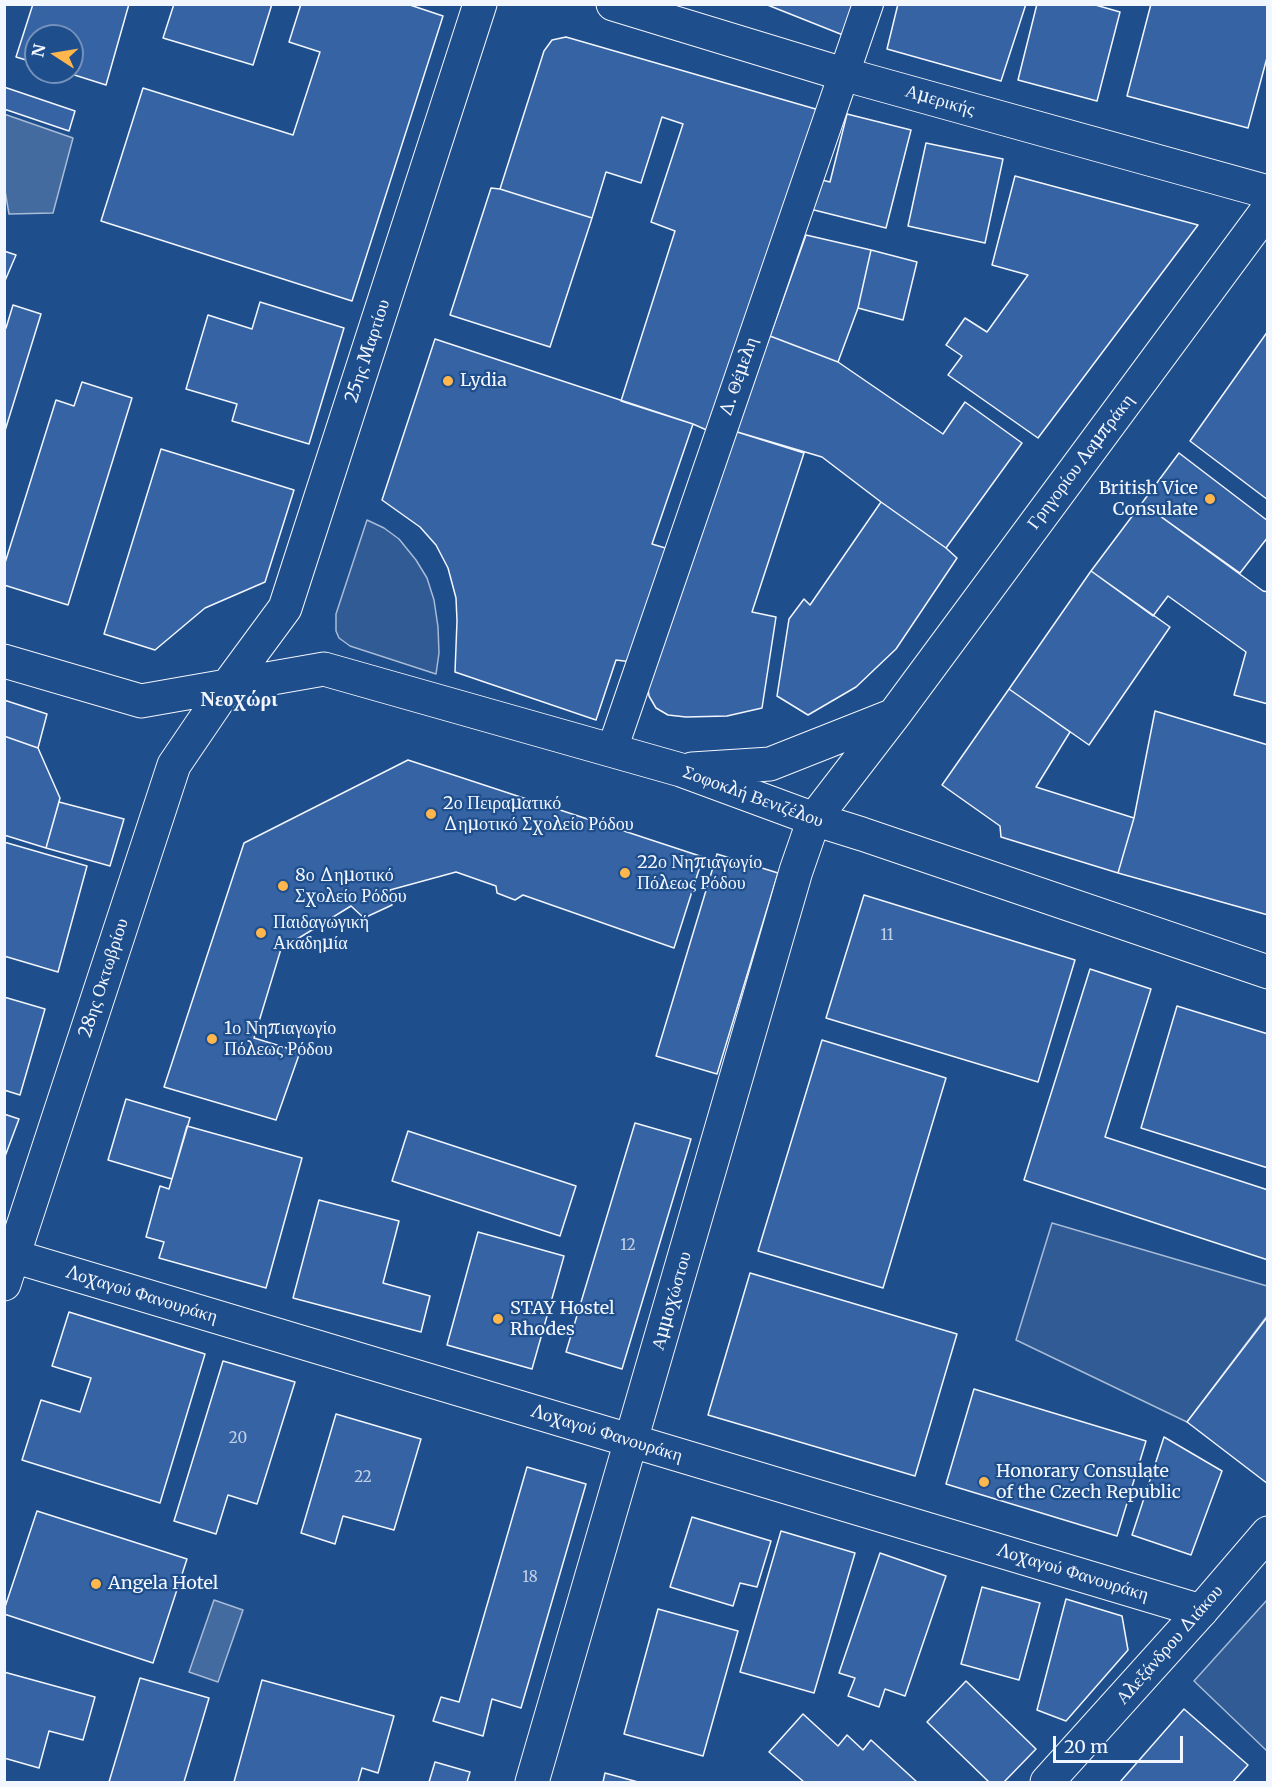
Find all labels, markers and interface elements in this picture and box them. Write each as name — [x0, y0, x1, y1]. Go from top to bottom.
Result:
north arrow — [24, 24, 84, 84]
text: N — [27, 42, 49, 59]
street label: Αμερικής — [903, 81, 977, 121]
street label: 25ης Μαρτίου — [341, 297, 395, 405]
street label: Δ. Θέμελη — [715, 334, 763, 420]
place label: Lydia — [460, 370, 507, 392]
marker: Lydia — [441, 374, 455, 388]
street label: Γρηγορίου Λαμπράκη — [1023, 390, 1139, 534]
place label: British Vice Consulate — [1099, 478, 1198, 520]
marker: British Vice Consulate — [1203, 492, 1217, 506]
district label: Νεοχώρι — [201, 688, 277, 712]
street label: Σοφοκλή Βενιζέλου — [680, 762, 826, 832]
place label: 2ο Πειραματικό Δημοτικό Σχολείο Ρόδου — [443, 793, 634, 836]
marker: 2ο Πειραματικό Δημοτικό Σχολείο Ρόδου — [424, 807, 438, 821]
place label: 22ο Νηπιαγωγίο Πόλεως Ρόδου — [637, 852, 762, 894]
place label: 8ο Δημοτικό Σχολείο Ρόδου — [295, 865, 407, 908]
marker: 22ο Νηπιαγωγίο Πόλεως Ρόδου — [618, 866, 632, 880]
marker: 8ο Δημοτικό Σχολείο Ρόδου — [276, 879, 290, 893]
place label: Παιδαγωγική Ακαδημία — [273, 912, 369, 954]
street label: 28ης Οκτωβρίου — [75, 916, 133, 1040]
marker: Παιδαγωγική Ακαδημία — [254, 926, 268, 940]
house number: 11 — [880, 927, 894, 945]
place label: 1ο Νηπιαγωγίο Πόλεως Ρόδου — [224, 1018, 336, 1060]
marker: 1ο Νηπιαγωγίο Πόλεως Ρόδου — [205, 1032, 219, 1046]
house number: 12 — [620, 1237, 636, 1255]
street label: Αμμοχώστου — [648, 1249, 696, 1353]
street label: Λοχαγού Φανουράκη — [64, 1262, 220, 1328]
place label: STAY Hostel Rhodes — [510, 1298, 615, 1340]
marker: STAY Hostel Rhodes — [491, 1312, 505, 1326]
street label: Λοχαγού Φανουράκη — [529, 1401, 685, 1467]
house number: 20 — [229, 1430, 247, 1448]
place label: Honorary Consulate of the Czech Republic — [996, 1461, 1181, 1504]
house number: 22 — [354, 1469, 372, 1487]
marker: Honorary Consulate of the Czech Republic — [977, 1475, 991, 1489]
street label: Λοχαγού Φανουράκη — [995, 1540, 1151, 1606]
house number: 18 — [522, 1569, 538, 1587]
place label: Angela Hotel — [108, 1573, 218, 1595]
marker: Angela Hotel — [89, 1577, 103, 1591]
street label: Αλεξάνδρου Διάκου — [1112, 1581, 1228, 1709]
scale bar — [1056, 1724, 1186, 1762]
text: 20 m — [1064, 1735, 1108, 1758]

